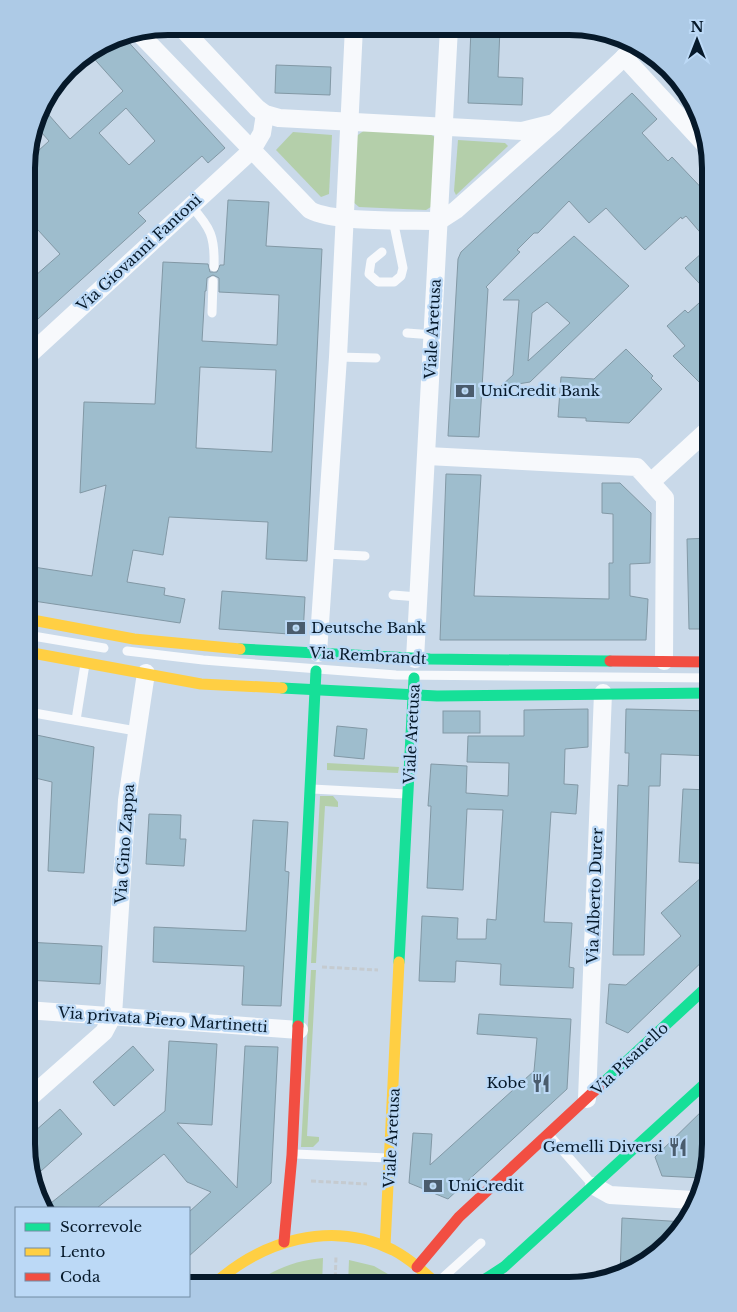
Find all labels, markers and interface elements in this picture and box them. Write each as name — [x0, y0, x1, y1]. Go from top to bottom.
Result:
north arrow — [672, 15, 722, 65]
text: N — [690, 18, 704, 36]
street label: Via Giovanni Fantoni — [72, 190, 205, 316]
street label: Viale Aretusa — [420, 278, 445, 381]
bank icon: UniCredit Bank — [454, 380, 476, 402]
place label: UniCredit Bank — [480, 381, 601, 400]
bank icon: Deutsche Bank — [285, 617, 307, 639]
place label: Deutsche Bank — [311, 618, 427, 637]
street label: Via Rembrandt — [308, 643, 427, 668]
street label: Viale Aretusa — [399, 683, 424, 786]
street label: Via Gino Zappa — [111, 783, 138, 906]
street label: Via Alberto Durer — [583, 827, 606, 965]
street label: Via privata Piero Martinetti — [57, 1003, 268, 1036]
street label: Via Pisanello — [587, 1018, 672, 1100]
restaurant icon: Kobe — [530, 1072, 552, 1094]
place label: Kobe — [487, 1073, 526, 1092]
street label: Viale Aretusa — [379, 1087, 404, 1190]
restaurant icon: Gemelli Diversi — [667, 1136, 689, 1158]
place label: Gemelli Diversi — [543, 1137, 663, 1156]
bank icon: UniCredit — [422, 1175, 444, 1197]
place label: UniCredit — [448, 1176, 525, 1195]
legend — [15, 1207, 190, 1297]
text: Scorrevole — [60, 1217, 142, 1236]
text: Lento — [60, 1242, 106, 1261]
text: Coda — [60, 1267, 101, 1286]

